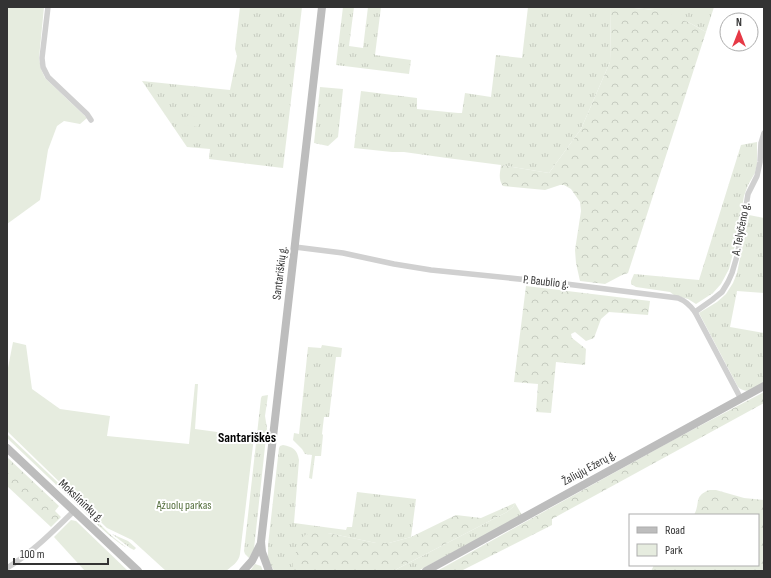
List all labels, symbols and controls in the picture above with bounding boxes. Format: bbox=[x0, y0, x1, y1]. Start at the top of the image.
north arrow bbox=[719, 12, 759, 52]
text: N bbox=[736, 16, 742, 29]
street label: A. Telyčėno g. bbox=[728, 201, 753, 258]
street label: Santariškių g. bbox=[269, 245, 291, 301]
street label: P. Baublio g. bbox=[522, 272, 570, 292]
district label: Santariškės bbox=[218, 429, 276, 446]
street label: Žaliųjų Ežerų g. bbox=[559, 447, 619, 489]
street label: Mokslininkų g. bbox=[55, 476, 107, 526]
park label: Ąžuolų parkas bbox=[155, 498, 212, 513]
legend bbox=[629, 514, 759, 566]
text: Road bbox=[665, 523, 685, 538]
scale bar bbox=[14, 540, 108, 566]
text: Park bbox=[665, 543, 683, 558]
text: 100 m bbox=[20, 547, 45, 562]

